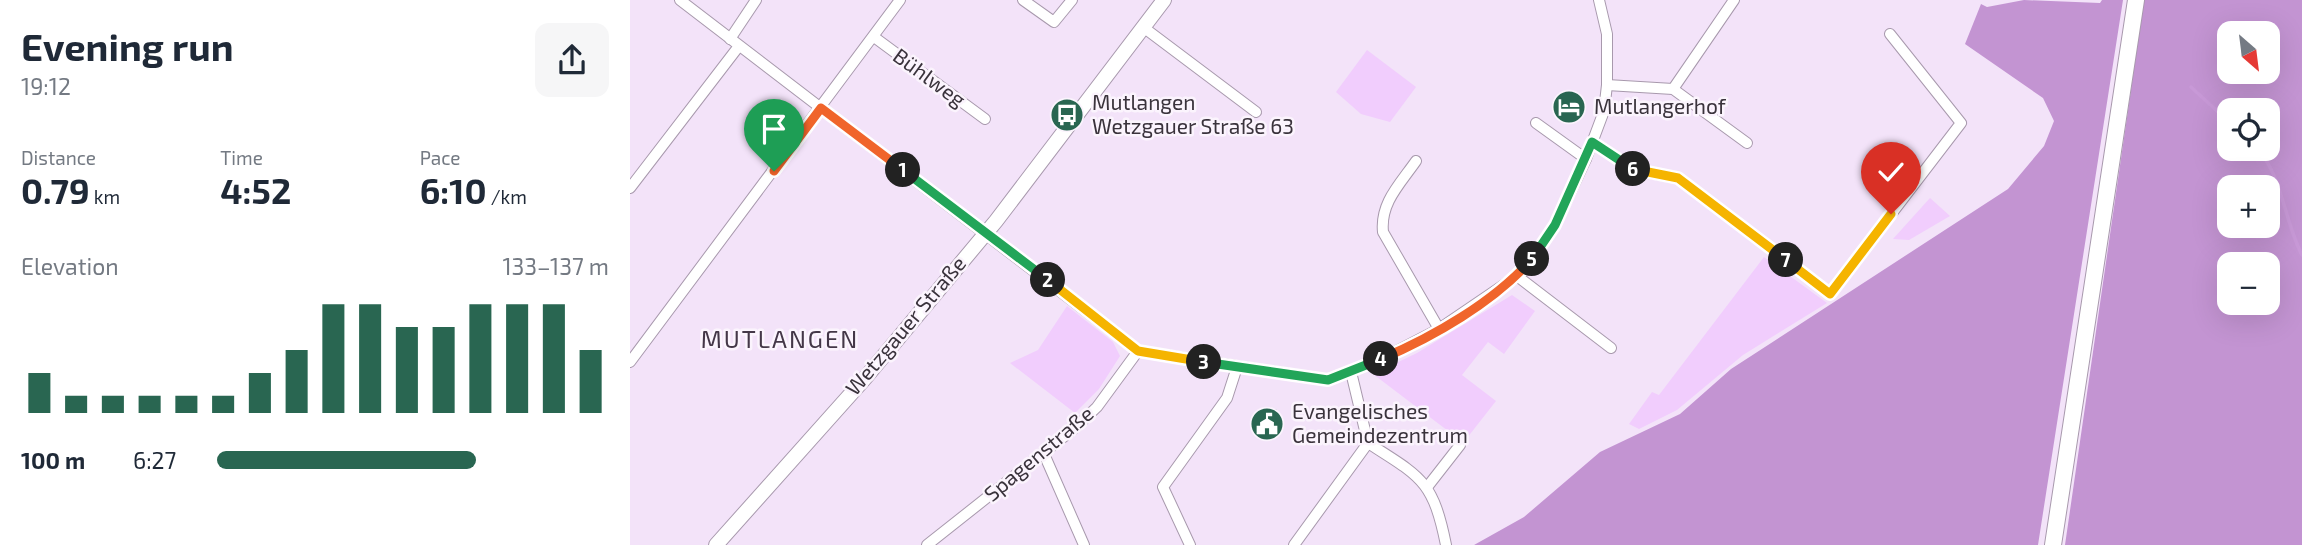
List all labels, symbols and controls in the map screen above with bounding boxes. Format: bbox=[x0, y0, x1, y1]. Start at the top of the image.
north arrow bbox=[2217, 21, 2280, 84]
map controls bbox=[2217, 21, 2280, 315]
text: Evening run bbox=[21, 23, 234, 69]
button: share bbox=[535, 23, 609, 97]
street label: Bühlweg bbox=[889, 42, 971, 112]
text: 19:12 bbox=[21, 72, 71, 100]
hotel icon: Mutlangerhof bbox=[1550, 88, 1588, 126]
place label: Mutlangen Wetzgauer Straße 63 bbox=[1092, 89, 1294, 138]
place label: Mutlangerhof bbox=[1594, 93, 1727, 118]
bus stop icon: Mutlangen Wetzgauer Straße 63 bbox=[1048, 96, 1086, 134]
button: locate bbox=[2217, 98, 2280, 161]
pin bbox=[744, 99, 804, 171]
icon: arrive bbox=[755, 110, 793, 148]
pin bbox=[1861, 142, 1921, 214]
text: Distance bbox=[21, 146, 96, 169]
text: Time bbox=[220, 146, 263, 169]
text: Pace bbox=[420, 146, 461, 169]
pin: 1 bbox=[886, 152, 920, 188]
pin: 6 bbox=[1616, 152, 1650, 186]
icon: check bbox=[1872, 153, 1910, 191]
text: 6 bbox=[1627, 157, 1638, 180]
text: 1 bbox=[898, 158, 907, 181]
text: 0.79 bbox=[21, 169, 90, 211]
text: 4:52 bbox=[220, 169, 291, 211]
text: 6:10 bbox=[420, 169, 487, 211]
button: + bbox=[2217, 175, 2280, 238]
text: km bbox=[90, 185, 120, 208]
text: /km bbox=[487, 185, 527, 208]
pin: 5 bbox=[1514, 242, 1550, 276]
pin: 7 bbox=[1768, 243, 1804, 278]
text: 5 bbox=[1526, 247, 1537, 270]
text: 7 bbox=[1780, 248, 1791, 271]
street label: Wetzgauer Straße bbox=[839, 250, 970, 400]
text: Elevation bbox=[21, 252, 119, 280]
text: 133–137 m bbox=[502, 252, 609, 280]
button: − bbox=[2217, 252, 2280, 315]
pin: 2 bbox=[1030, 262, 1066, 298]
text: 2 bbox=[1042, 268, 1053, 291]
district label: MUTLANGEN bbox=[701, 324, 859, 353]
pin: 4 bbox=[1364, 342, 1398, 376]
pin: 3 bbox=[1186, 344, 1222, 380]
text: 4 bbox=[1374, 347, 1387, 370]
text: 3 bbox=[1198, 350, 1209, 373]
place label: Evangelisches Gemeindezentrum bbox=[1292, 398, 1468, 447]
street label: Spagenstraße bbox=[978, 400, 1098, 506]
public building icon: Evangelisches Gemeindezentrum bbox=[1248, 405, 1286, 443]
text: 100 m bbox=[21, 446, 85, 474]
text: 6:27 bbox=[133, 446, 176, 474]

